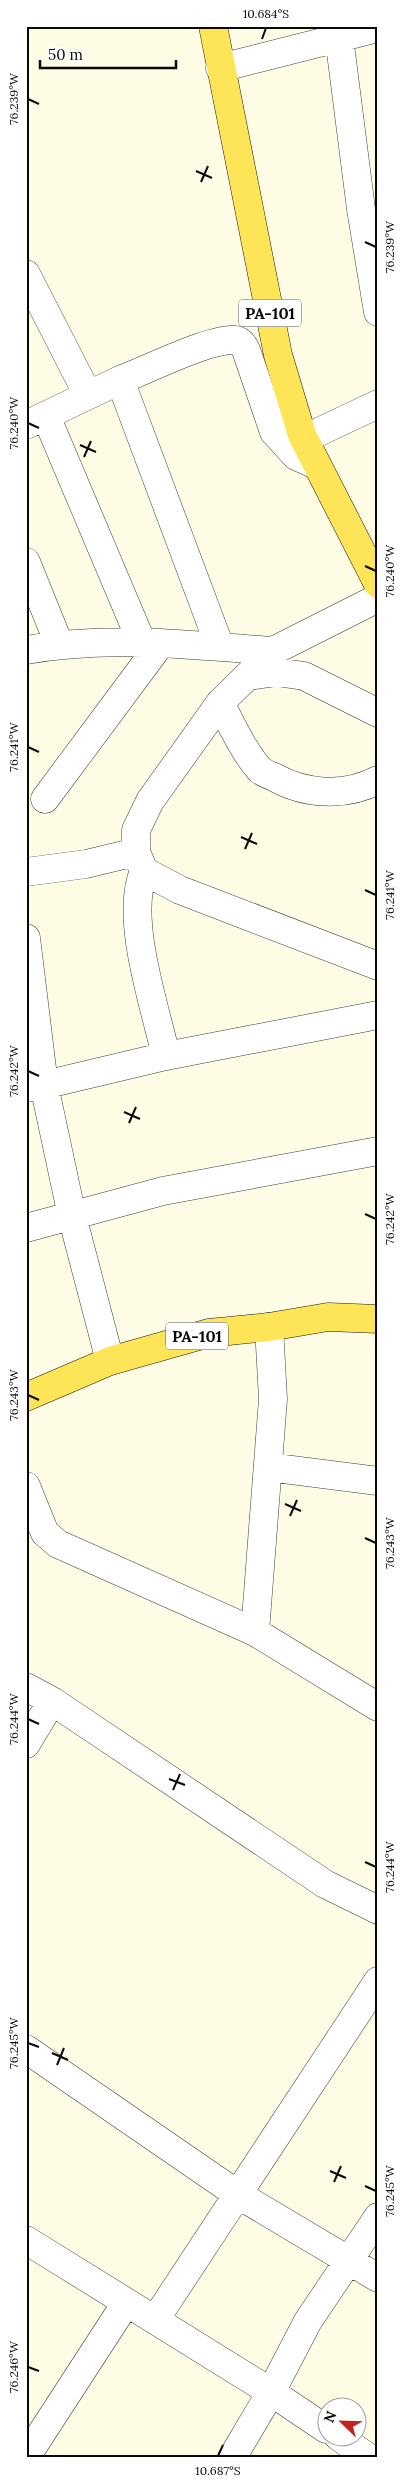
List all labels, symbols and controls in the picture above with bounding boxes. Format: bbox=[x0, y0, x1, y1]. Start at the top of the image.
text: 10.684°S bbox=[243, 6, 289, 21]
scale bar bbox=[40, 38, 176, 70]
text: 50 m bbox=[48, 45, 83, 64]
text: 76.239°W bbox=[6, 72, 21, 125]
text: 76.239°W bbox=[382, 220, 397, 273]
road number: PA-101 bbox=[239, 300, 301, 326]
text: 76.240°W bbox=[6, 396, 21, 449]
text: 76.240°W bbox=[382, 544, 397, 597]
text: 76.241°W bbox=[6, 721, 21, 772]
text: 76.241°W bbox=[382, 869, 397, 920]
text: 76.242°W bbox=[6, 1044, 21, 1097]
text: 76.242°W bbox=[382, 1192, 397, 1245]
road number: PA-101 bbox=[166, 1322, 228, 1350]
text: 76.243°W bbox=[6, 1368, 21, 1421]
text: 76.243°W bbox=[382, 1516, 397, 1569]
text: 76.244°W bbox=[6, 1692, 21, 1745]
text: 76.244°W bbox=[382, 1840, 397, 1893]
text: 76.245°W bbox=[6, 2016, 21, 2069]
text: 76.245°W bbox=[382, 2164, 397, 2217]
text: 76.246°W bbox=[6, 2340, 21, 2393]
north arrow bbox=[316, 2396, 366, 2446]
text: N bbox=[320, 2408, 341, 2425]
text: 10.687°S bbox=[195, 2463, 241, 2478]

